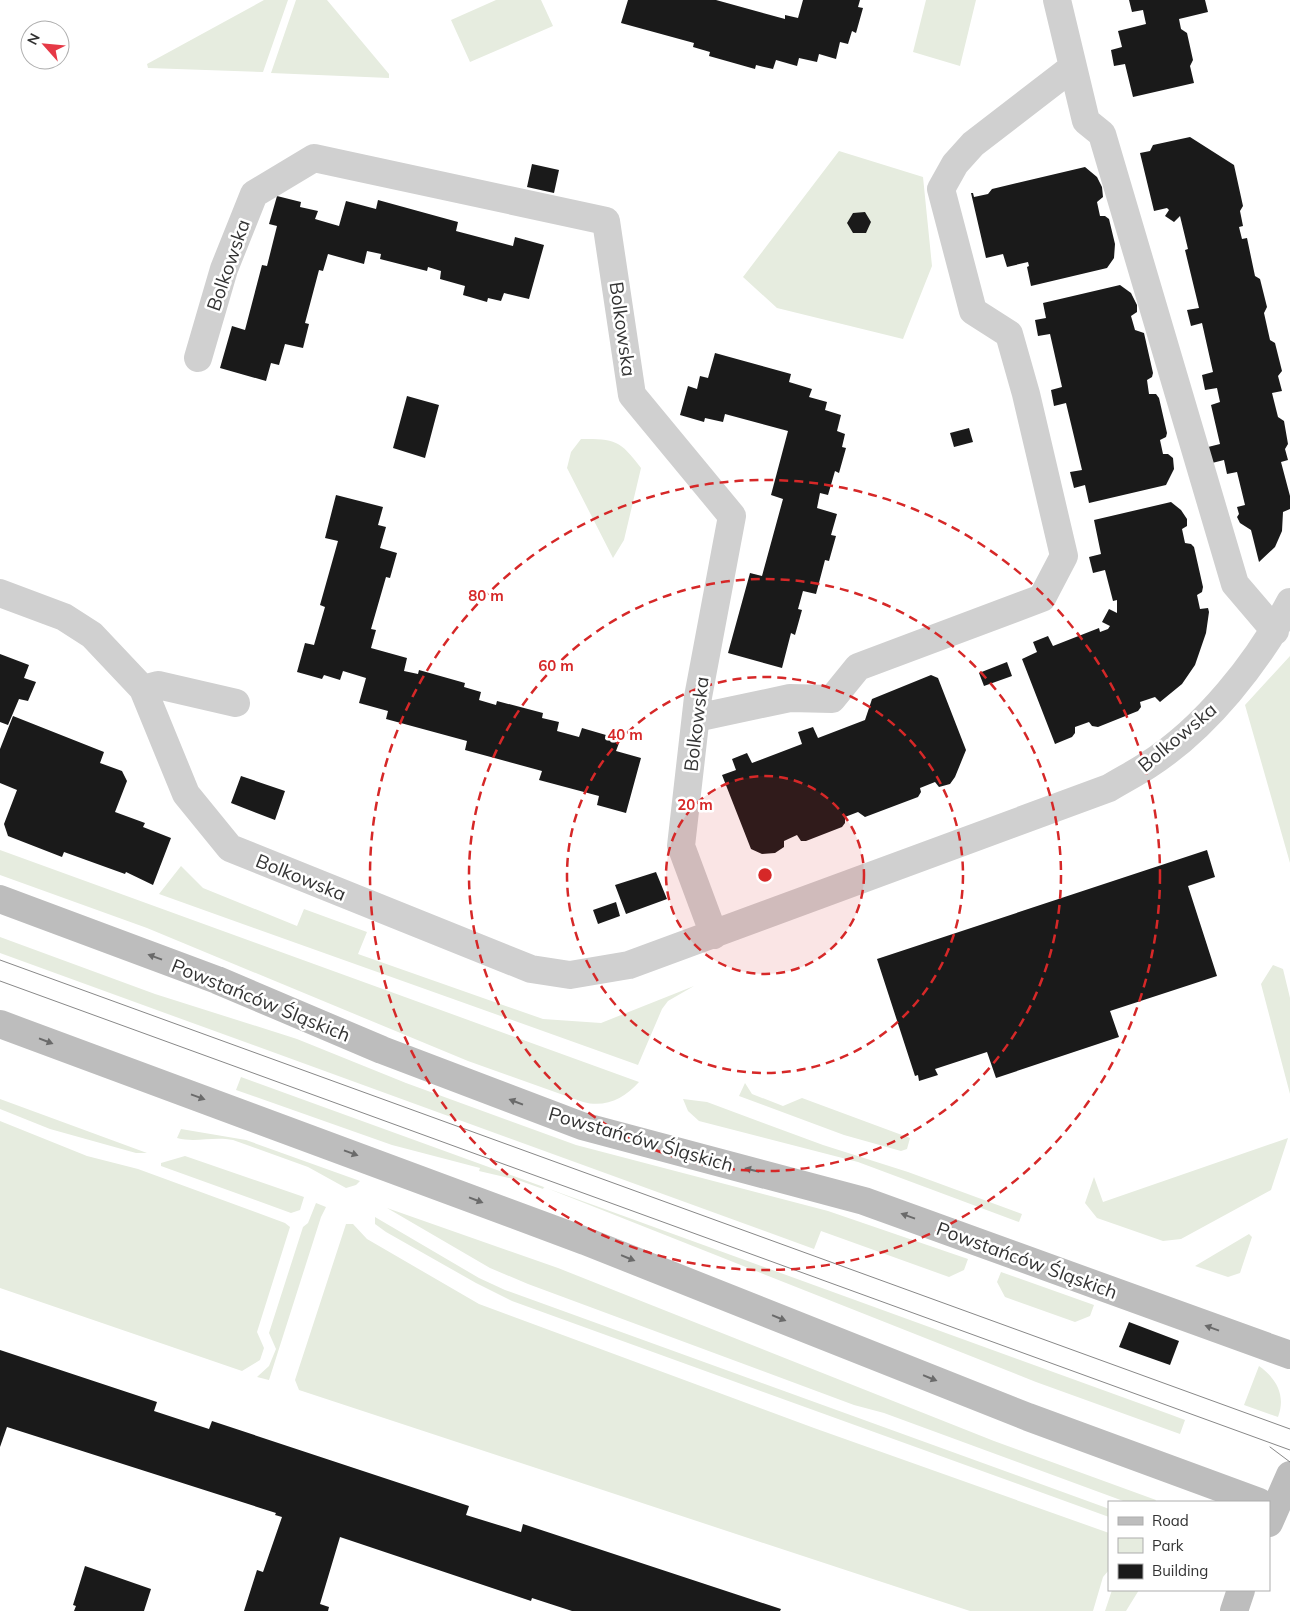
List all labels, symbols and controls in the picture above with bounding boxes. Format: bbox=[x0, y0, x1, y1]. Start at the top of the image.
north arrow bbox=[20, 20, 70, 70]
text: N bbox=[23, 30, 44, 48]
street label: Bolkowska bbox=[201, 216, 255, 314]
street label: Bolkowska bbox=[604, 280, 642, 378]
text: 80 m bbox=[468, 586, 504, 605]
text: 60 m bbox=[538, 656, 574, 675]
street label: Bolkowska bbox=[678, 675, 714, 773]
street label: Bolkowska bbox=[1133, 697, 1221, 777]
text: 40 m bbox=[607, 725, 643, 744]
text: 20 m bbox=[677, 795, 713, 814]
street label: Bolkowska bbox=[252, 848, 350, 906]
centre of rings bbox=[756, 866, 774, 884]
one-way arrow bbox=[147, 953, 162, 961]
street label: Powstańców Śląskich bbox=[168, 953, 354, 1047]
one-way arrow bbox=[38, 1038, 53, 1045]
one-way arrow bbox=[191, 1093, 206, 1101]
one-way arrow bbox=[508, 1098, 523, 1106]
street label: Powstańców Śląskich bbox=[546, 1101, 736, 1177]
one-way arrow bbox=[343, 1150, 358, 1157]
one-way arrow bbox=[744, 1166, 759, 1174]
one-way arrow bbox=[469, 1196, 484, 1204]
one-way arrow bbox=[900, 1212, 915, 1220]
street label: Powstańców Śląskich bbox=[933, 1216, 1121, 1304]
one-way arrow bbox=[621, 1255, 635, 1263]
one-way arrow bbox=[772, 1314, 787, 1322]
one-way arrow bbox=[1205, 1324, 1220, 1331]
one-way arrow bbox=[923, 1374, 938, 1382]
legend bbox=[1108, 1501, 1270, 1591]
text: Road bbox=[1152, 1511, 1189, 1530]
text: Park bbox=[1152, 1536, 1184, 1555]
text: Building bbox=[1152, 1561, 1208, 1580]

